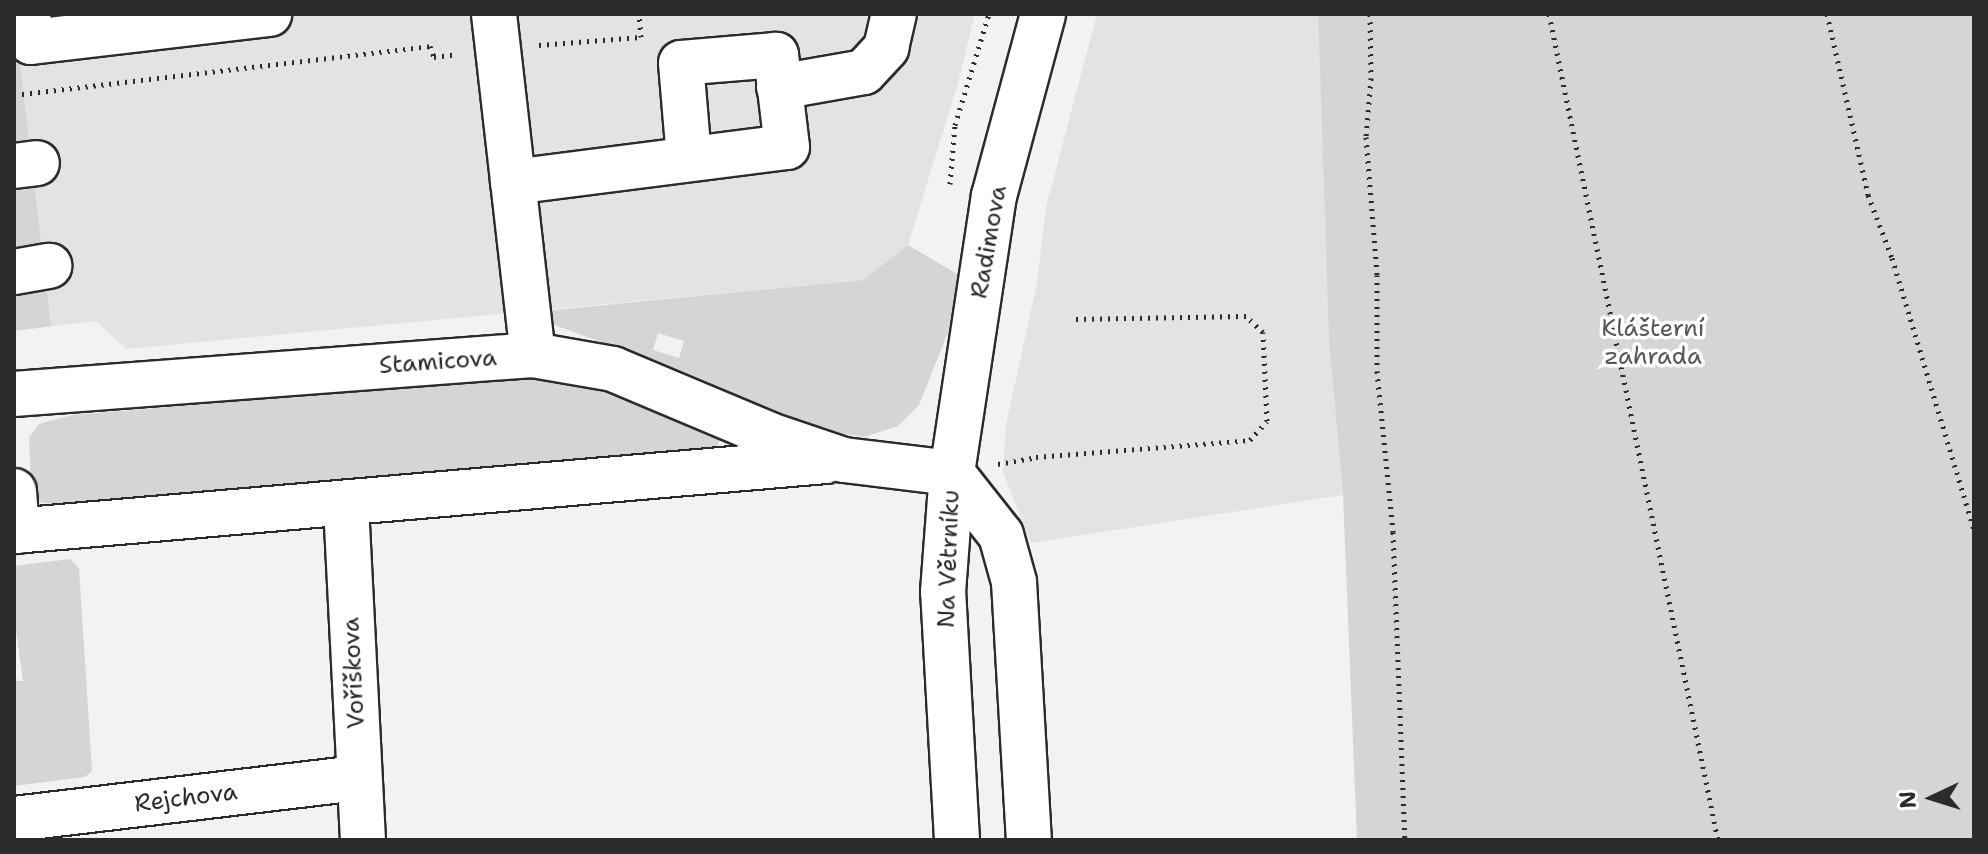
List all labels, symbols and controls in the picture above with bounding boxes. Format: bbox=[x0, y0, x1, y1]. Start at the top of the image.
street label: Radimova bbox=[965, 183, 1013, 301]
park label: Klášterní zahrada bbox=[1601, 315, 1705, 371]
street label: Stamicova bbox=[378, 344, 498, 380]
street label: Na Větrníku bbox=[932, 489, 966, 629]
street label: Voříškova bbox=[337, 616, 371, 730]
north arrow bbox=[1892, 758, 1972, 838]
street label: Rejchova bbox=[133, 777, 239, 819]
text: N bbox=[1892, 790, 1923, 809]

